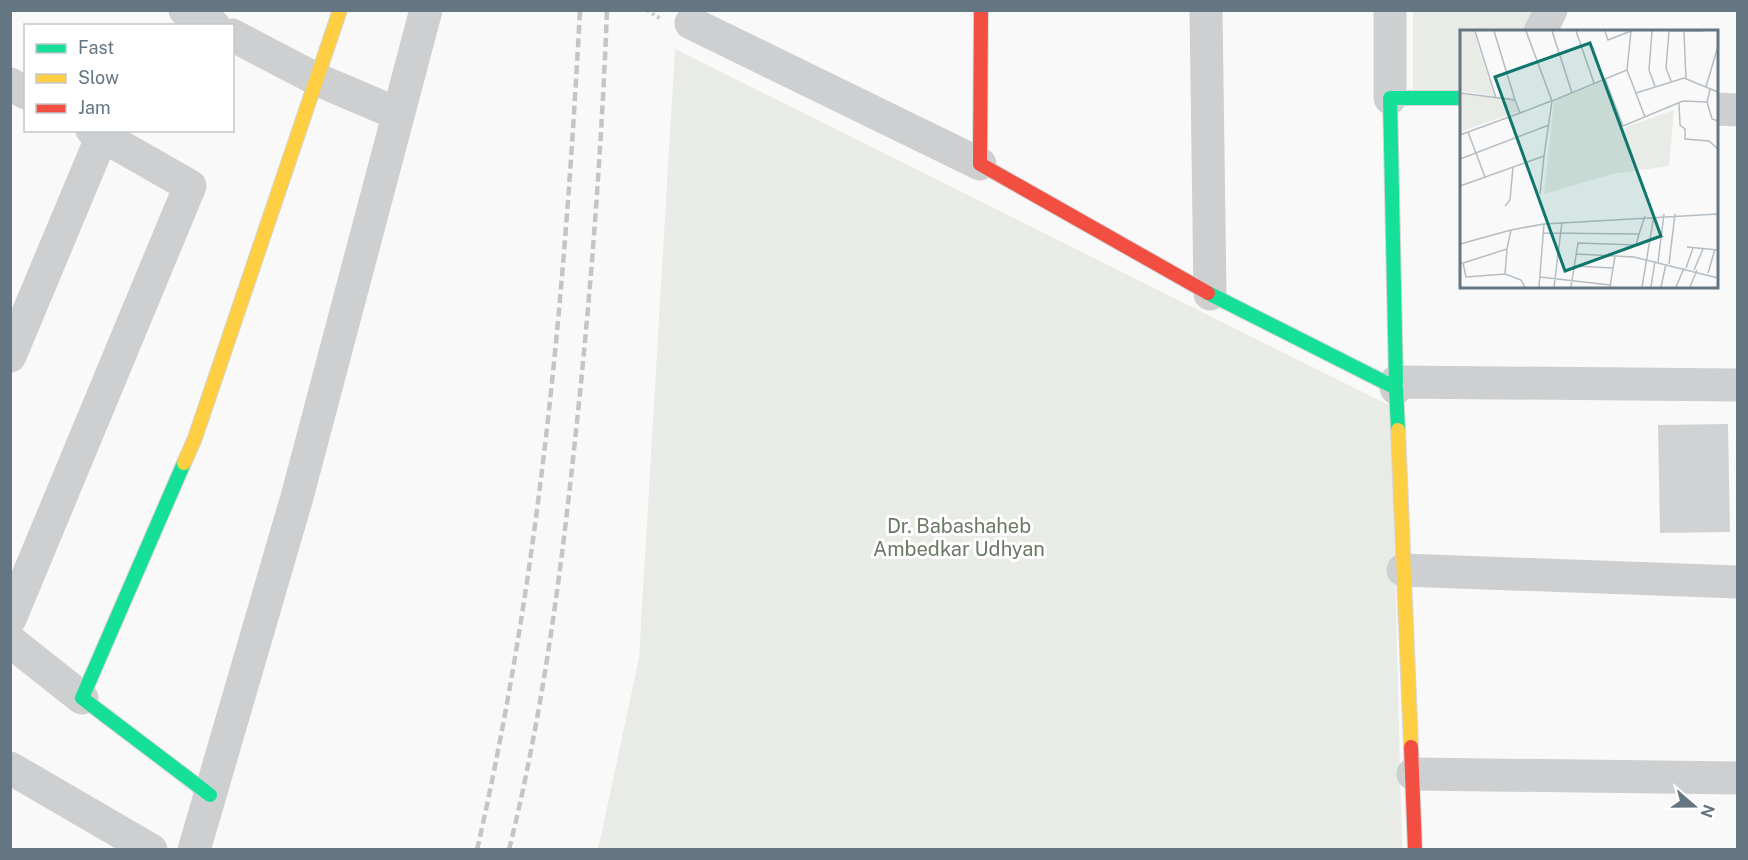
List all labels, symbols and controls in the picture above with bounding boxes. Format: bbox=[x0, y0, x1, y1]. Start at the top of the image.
legend bbox=[24, 24, 234, 132]
inset map bbox=[1460, 30, 1718, 288]
text: Fast bbox=[78, 37, 114, 58]
text: Slow bbox=[78, 67, 119, 88]
text: Jam bbox=[78, 97, 111, 118]
park label: Dr. Babashaheb Ambedkar Udhyan bbox=[873, 514, 1045, 561]
north arrow bbox=[1664, 776, 1724, 836]
text: N bbox=[1697, 802, 1719, 820]

